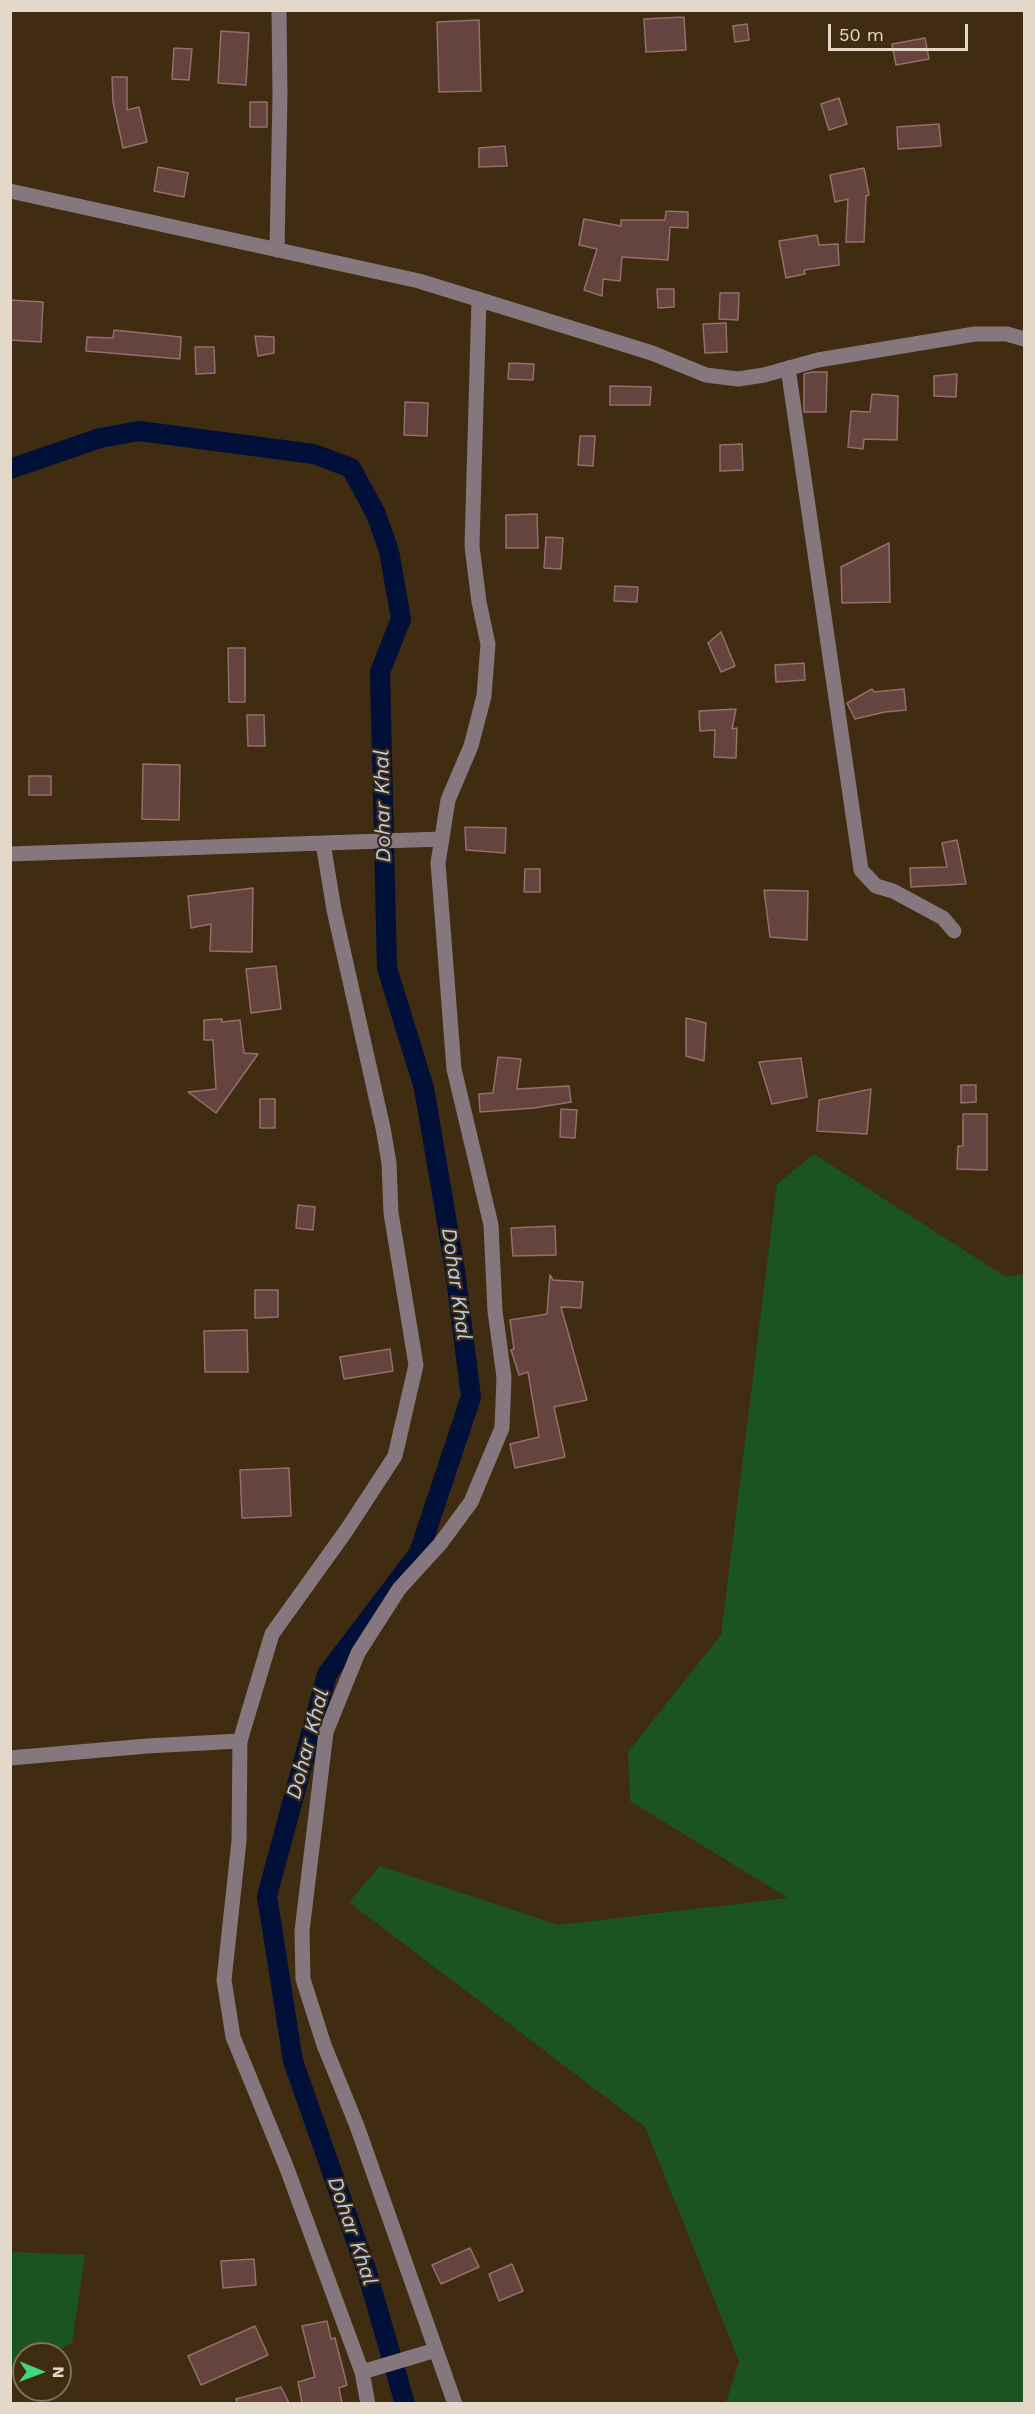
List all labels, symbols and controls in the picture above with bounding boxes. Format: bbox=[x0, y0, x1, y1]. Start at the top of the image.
scale bar bbox=[831, 12, 970, 50]
text: 50 m bbox=[839, 24, 884, 45]
water label: Dohar Khal bbox=[369, 749, 397, 863]
water label: Dohar Khal bbox=[436, 1226, 476, 1342]
water label: Dohar Khal bbox=[281, 1686, 335, 1802]
water label: Dohar Khal bbox=[322, 2173, 382, 2289]
north arrow bbox=[12, 2342, 72, 2402]
text: N bbox=[49, 2366, 68, 2378]

